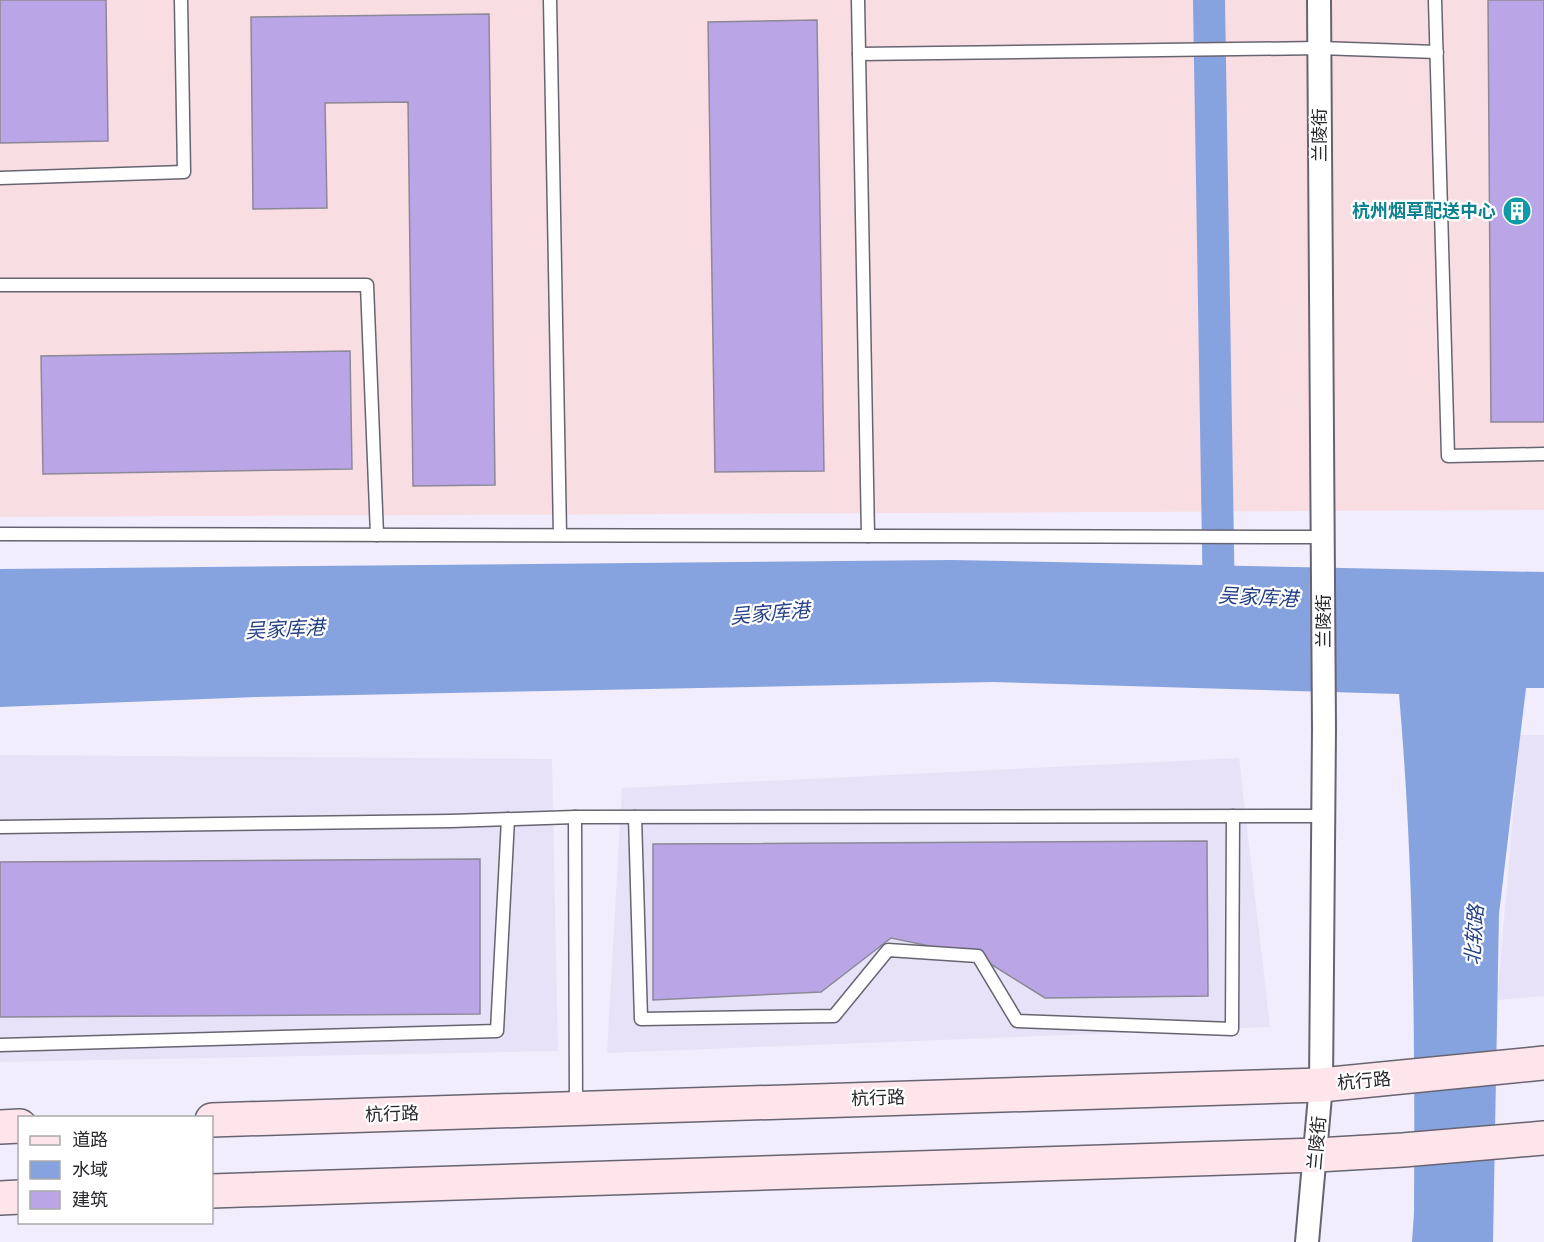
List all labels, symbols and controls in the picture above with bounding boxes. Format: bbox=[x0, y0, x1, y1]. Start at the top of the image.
street label: 兰陵街 bbox=[1309, 108, 1330, 162]
building icon: 杭州烟草配送中心 bbox=[1501, 195, 1533, 227]
place label: 杭州烟草配送中心 bbox=[1352, 200, 1496, 221]
water label: 吴家库港 bbox=[1217, 583, 1302, 611]
street label: 兰陵街 bbox=[1313, 594, 1334, 648]
water label: 吴家库港 bbox=[729, 597, 814, 628]
water label: 吴家库港 bbox=[244, 615, 329, 643]
water label: 北软路 bbox=[1460, 902, 1488, 966]
street label: 杭行路 bbox=[1336, 1068, 1392, 1093]
street label: 杭行路 bbox=[851, 1086, 905, 1109]
street label: 杭行路 bbox=[365, 1102, 419, 1125]
street label: 兰陵街 bbox=[1304, 1115, 1329, 1171]
legend bbox=[18, 1116, 213, 1224]
text: 道路 bbox=[72, 1129, 108, 1150]
text: 水域 bbox=[72, 1159, 108, 1180]
text: 建筑 bbox=[72, 1189, 108, 1210]

